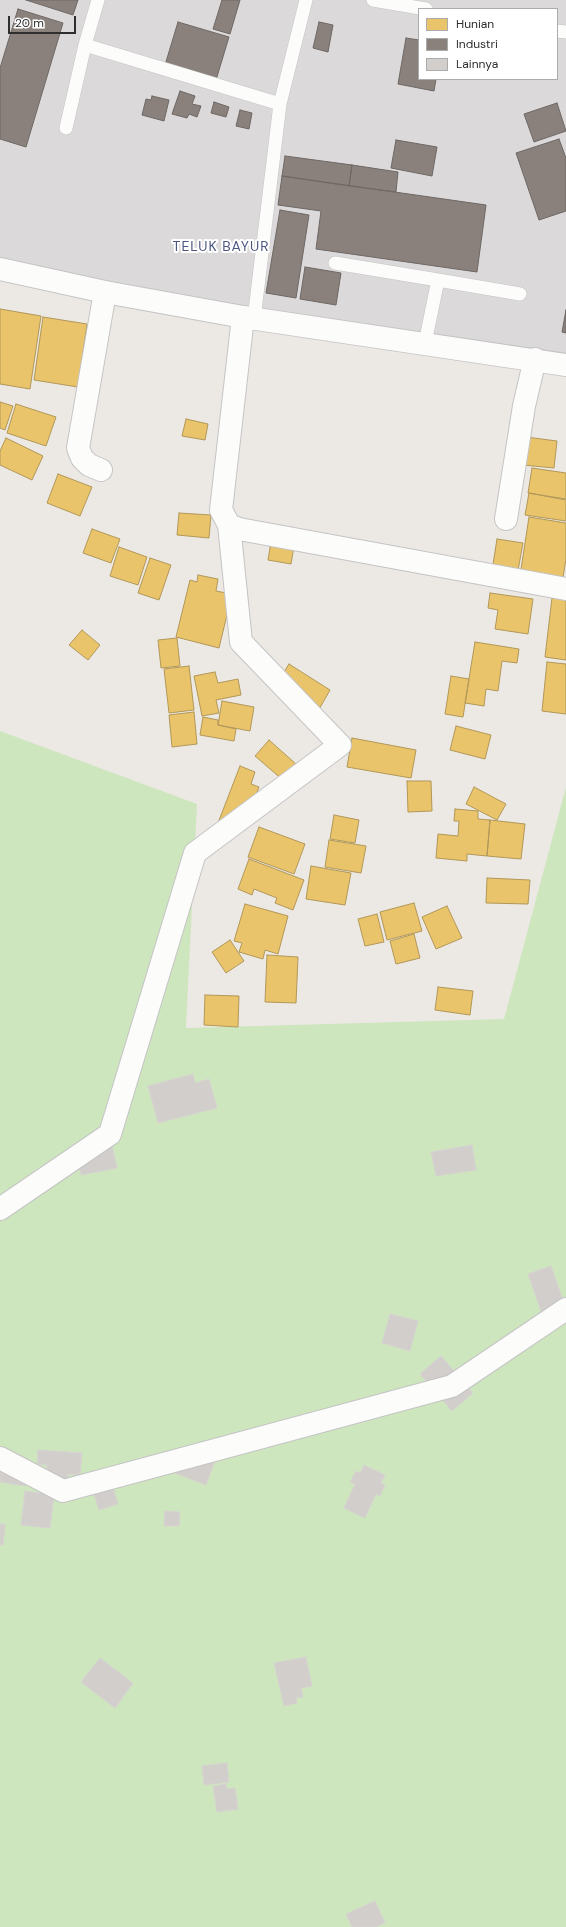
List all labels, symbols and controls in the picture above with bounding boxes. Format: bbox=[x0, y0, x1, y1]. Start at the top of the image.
scale bar bbox=[10, 8, 78, 34]
legend bbox=[418, 8, 558, 80]
text: 20 m bbox=[15, 15, 44, 31]
text: Hunian bbox=[456, 16, 494, 32]
text: Industri bbox=[456, 36, 498, 52]
text: Lainnya bbox=[456, 56, 498, 72]
district label: TELUK BAYUR bbox=[173, 239, 269, 255]

